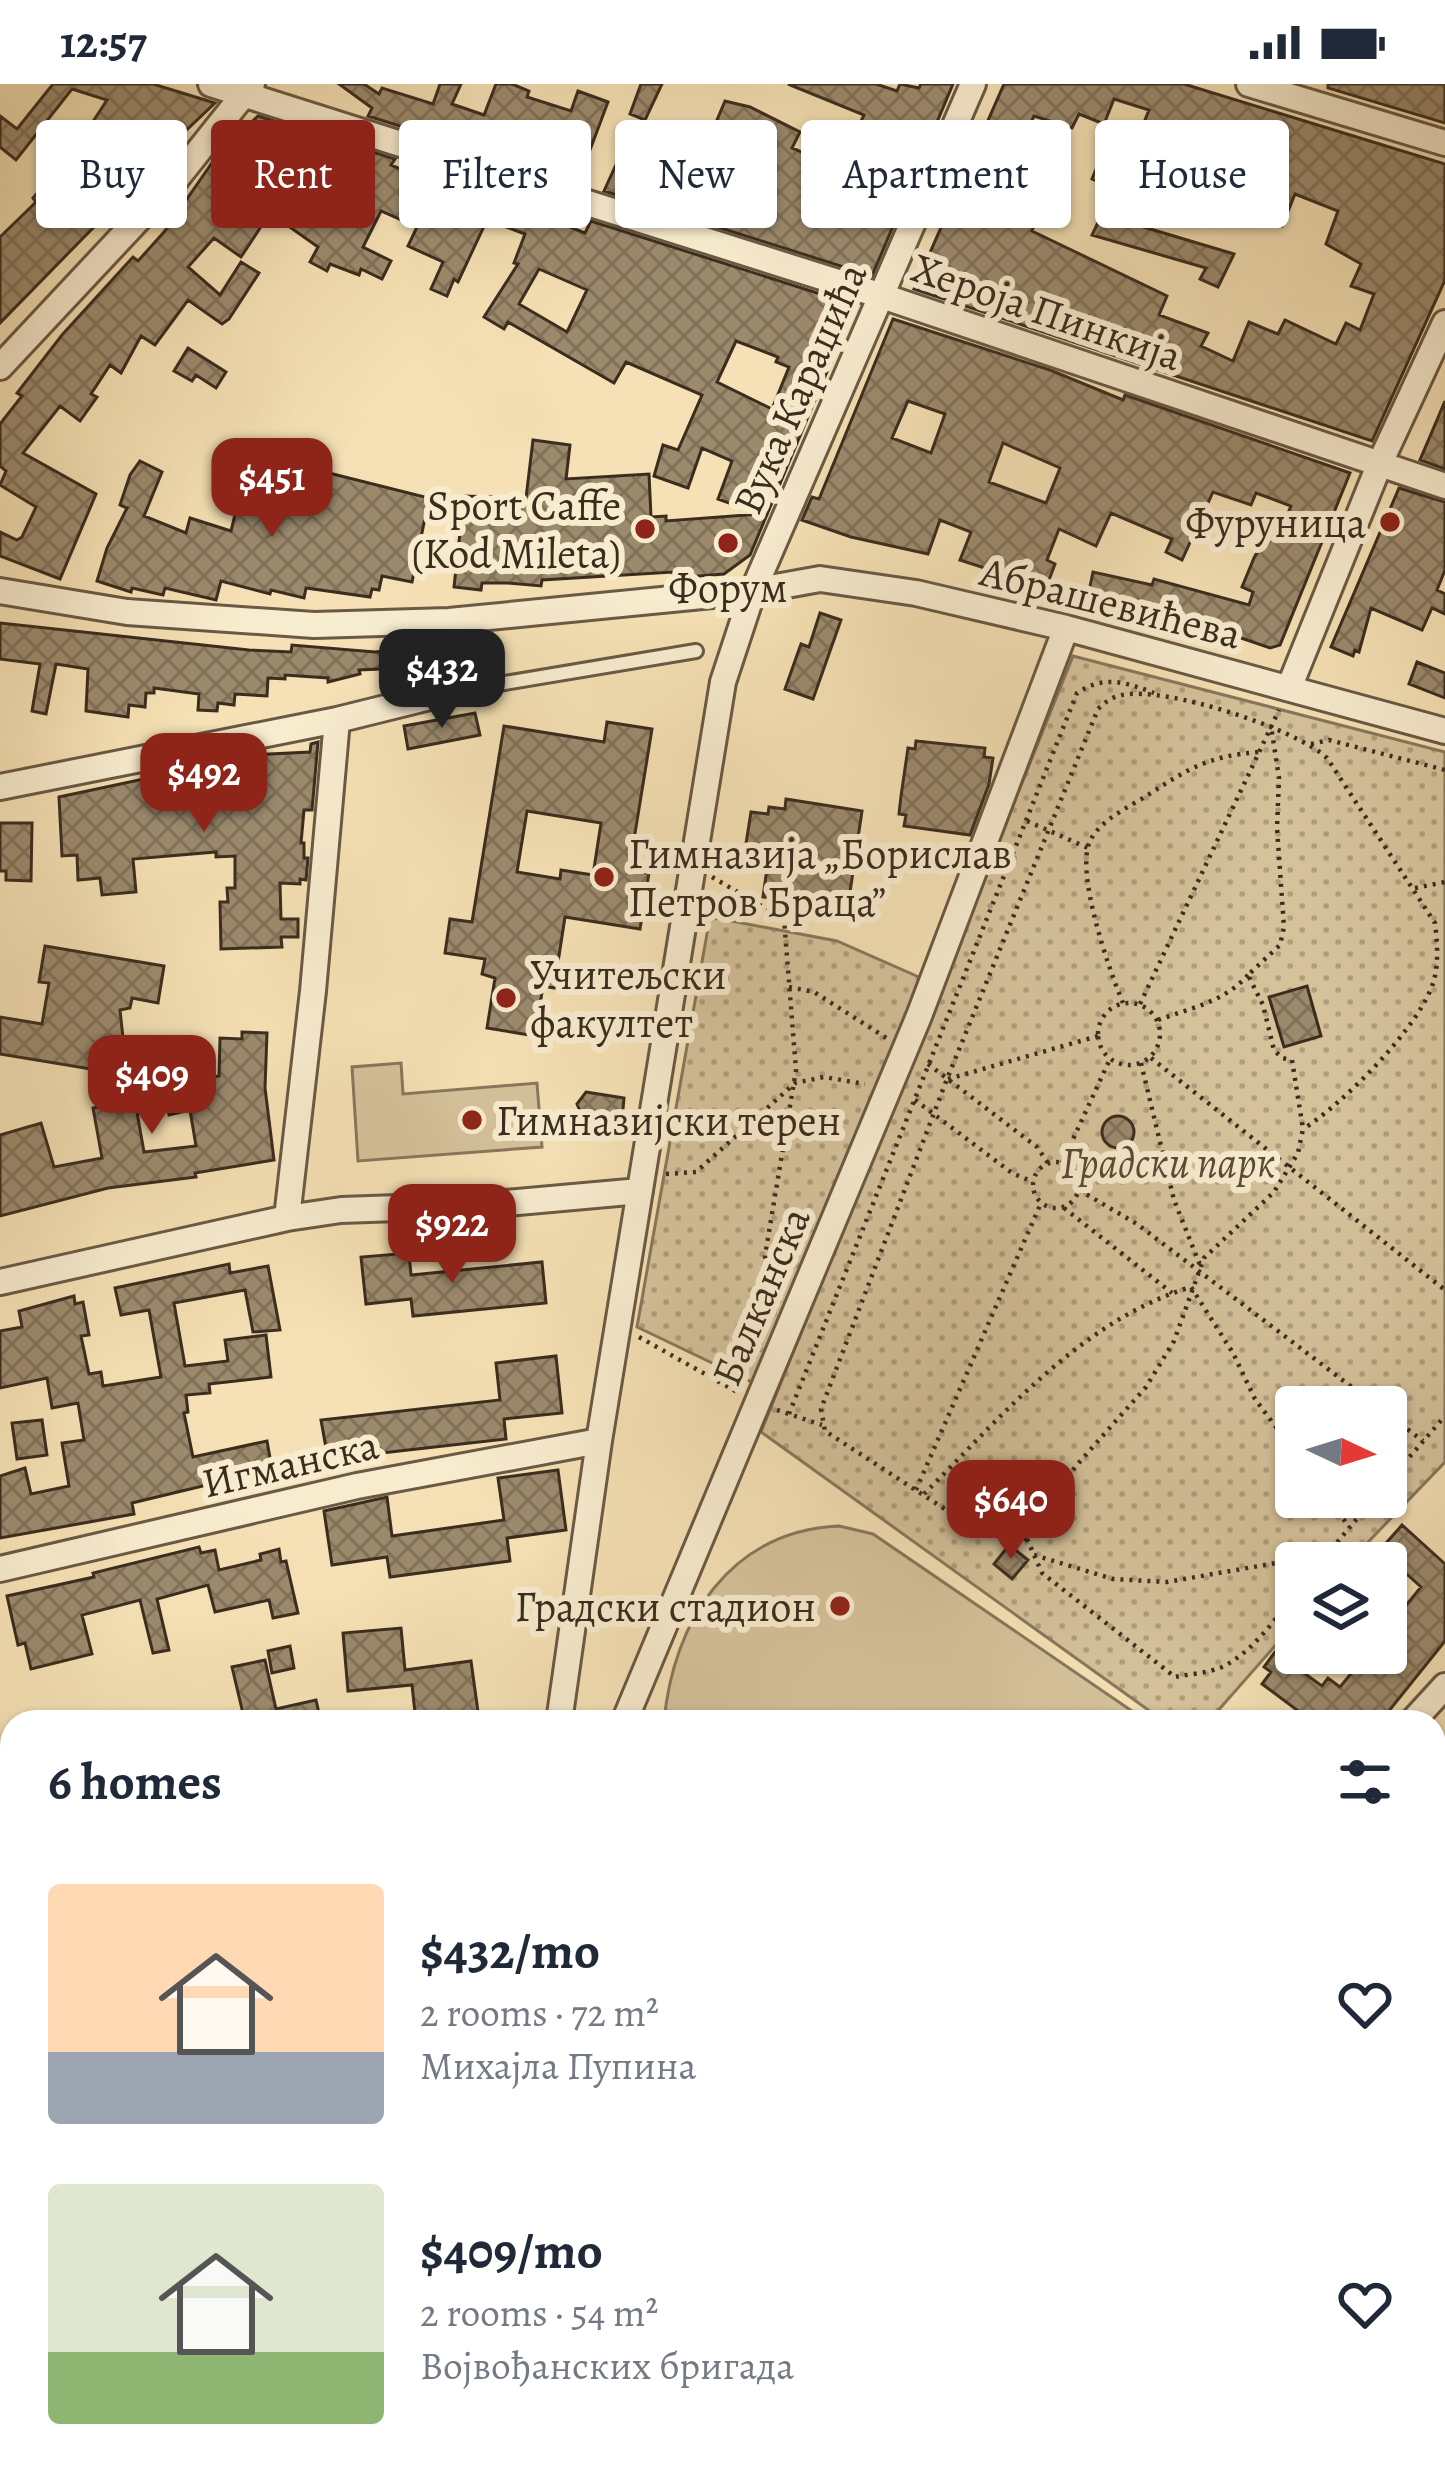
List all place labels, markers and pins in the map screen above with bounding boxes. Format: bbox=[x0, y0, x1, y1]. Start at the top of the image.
pin: $451 bbox=[201, 438, 343, 540]
place label: Sport Caffe (Kod Mileta) bbox=[412, 477, 621, 582]
place label: Фуруница bbox=[1185, 494, 1367, 551]
marker: Фуруница bbox=[1377, 509, 1403, 535]
marker: Sport Caffe (Kod Mileta) bbox=[632, 516, 658, 542]
marker: Форум bbox=[715, 530, 741, 556]
place label: Форум bbox=[668, 559, 788, 616]
pin: $432 bbox=[371, 629, 513, 731]
pin: $492 bbox=[133, 733, 275, 835]
place label: Гимназија „Борислав Петров Браца” bbox=[628, 825, 1012, 930]
marker: Гимназија „Борислав Петров Браца” bbox=[591, 864, 617, 890]
place label: Учитељски факултет bbox=[530, 946, 727, 1051]
marker: Учитељски факултет bbox=[493, 985, 519, 1011]
pin: $409 bbox=[81, 1035, 223, 1137]
place label: Гимназијски терен bbox=[496, 1092, 841, 1149]
marker: Гимназијски терен bbox=[459, 1107, 485, 1133]
pin: $922 bbox=[381, 1184, 523, 1286]
pin: $640 bbox=[940, 1460, 1082, 1562]
place label: Градски стадион bbox=[515, 1578, 816, 1635]
marker: Градски стадион bbox=[827, 1593, 853, 1619]

